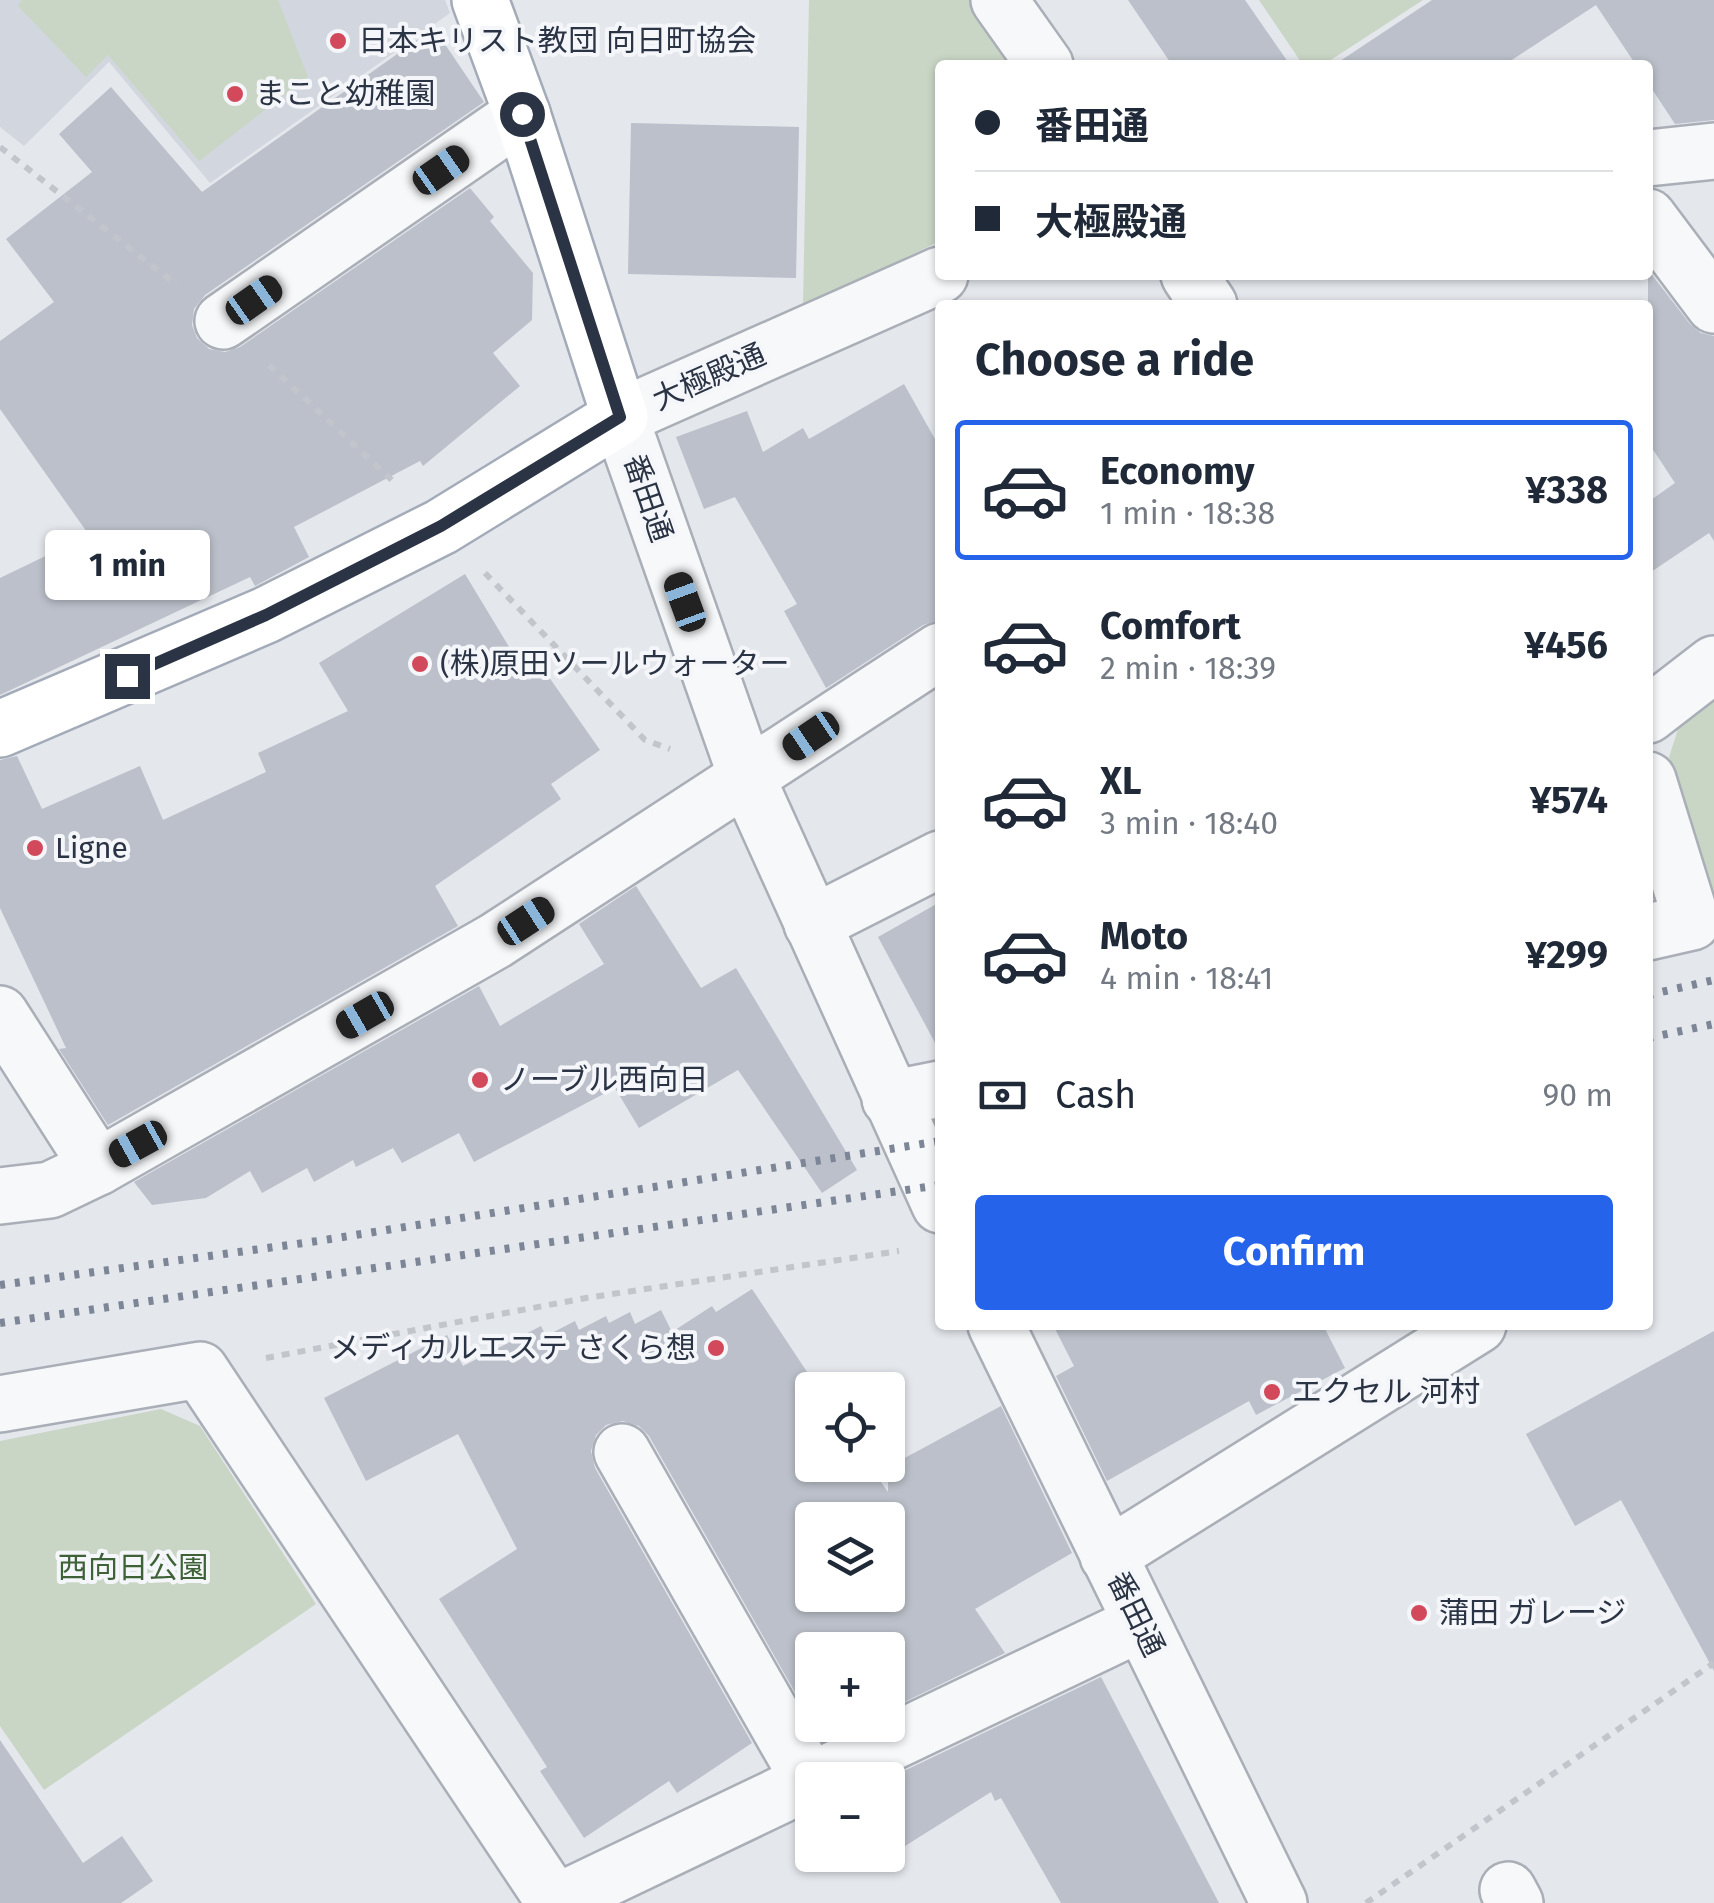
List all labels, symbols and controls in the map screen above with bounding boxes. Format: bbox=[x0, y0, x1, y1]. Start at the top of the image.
place label: 日本キリスト教団 向日町協会 bbox=[358, 23, 756, 59]
marker: 日本キリスト教団 向日町協会 bbox=[327, 30, 349, 52]
place label: まこと幼稚園 bbox=[255, 76, 435, 112]
marker: まこと幼稚園 bbox=[224, 83, 246, 105]
route start bbox=[500, 92, 545, 137]
text: 番田通 bbox=[1035, 103, 1149, 149]
car bbox=[408, 141, 474, 199]
text: 大極殿通 bbox=[1035, 199, 1187, 245]
car bbox=[221, 271, 287, 329]
text: Choose a ride bbox=[975, 333, 1254, 387]
street label: 大極殿通 bbox=[647, 336, 771, 418]
icon: car bbox=[980, 445, 1070, 535]
text: Economy bbox=[1100, 448, 1255, 494]
street label: 番田通 bbox=[616, 450, 680, 546]
text: ¥338 bbox=[1525, 467, 1608, 513]
text: 1 min · 18:38 bbox=[1100, 494, 1275, 532]
callout: 1 min bbox=[44, 531, 210, 601]
text: 1 min bbox=[89, 546, 166, 584]
car bbox=[661, 569, 709, 635]
icon: car bbox=[980, 600, 1070, 690]
text: Comfort bbox=[1100, 603, 1241, 649]
text: ¥456 bbox=[1524, 622, 1608, 668]
place label: (株)原田ソールウォーター bbox=[440, 646, 789, 682]
text: 2 min · 18:39 bbox=[1100, 649, 1276, 687]
marker: (株)原田ソールウォーター bbox=[409, 653, 431, 675]
route end bbox=[105, 654, 150, 699]
car bbox=[778, 707, 844, 765]
icon: car bbox=[980, 755, 1070, 845]
text: XL bbox=[1100, 758, 1142, 804]
text: ¥574 bbox=[1530, 777, 1608, 823]
text: 3 min · 18:40 bbox=[1100, 804, 1278, 842]
place label: Ligne bbox=[55, 830, 128, 866]
marker: Ligne bbox=[24, 837, 46, 859]
car bbox=[493, 892, 559, 950]
icon: car bbox=[980, 910, 1070, 1000]
text: Moto bbox=[1100, 913, 1188, 959]
text: ¥299 bbox=[1525, 932, 1608, 978]
text: 4 min · 18:41 bbox=[1100, 959, 1273, 997]
car bbox=[332, 987, 398, 1043]
place label: ノーブル西向日 bbox=[500, 1062, 708, 1098]
icon: cash bbox=[975, 1068, 1030, 1123]
marker: ノーブル西向日 bbox=[469, 1069, 491, 1091]
text: Cash bbox=[1055, 1072, 1136, 1118]
text: 90 m bbox=[1542, 1076, 1613, 1114]
car bbox=[104, 1116, 172, 1172]
button: Confirm bbox=[975, 1195, 1613, 1310]
place label: メディカルエステ さくら想 bbox=[330, 1330, 696, 1366]
marker: メディカルエステ さくら想 bbox=[705, 1337, 727, 1359]
map controls bbox=[795, 1372, 905, 1872]
button: locate bbox=[795, 1372, 905, 1482]
place label: エクセル 河村 bbox=[1292, 1374, 1480, 1410]
marker: エクセル 河村 bbox=[1261, 1381, 1283, 1403]
button: layers bbox=[795, 1502, 905, 1612]
park label: 西向日公園 bbox=[58, 1550, 208, 1586]
street label: 番田通 bbox=[1100, 1566, 1172, 1662]
place label: 蒲田 ガレージ bbox=[1439, 1595, 1626, 1631]
marker: 蒲田 ガレージ bbox=[1408, 1602, 1430, 1624]
button: + bbox=[795, 1632, 905, 1742]
button: − bbox=[795, 1762, 905, 1872]

